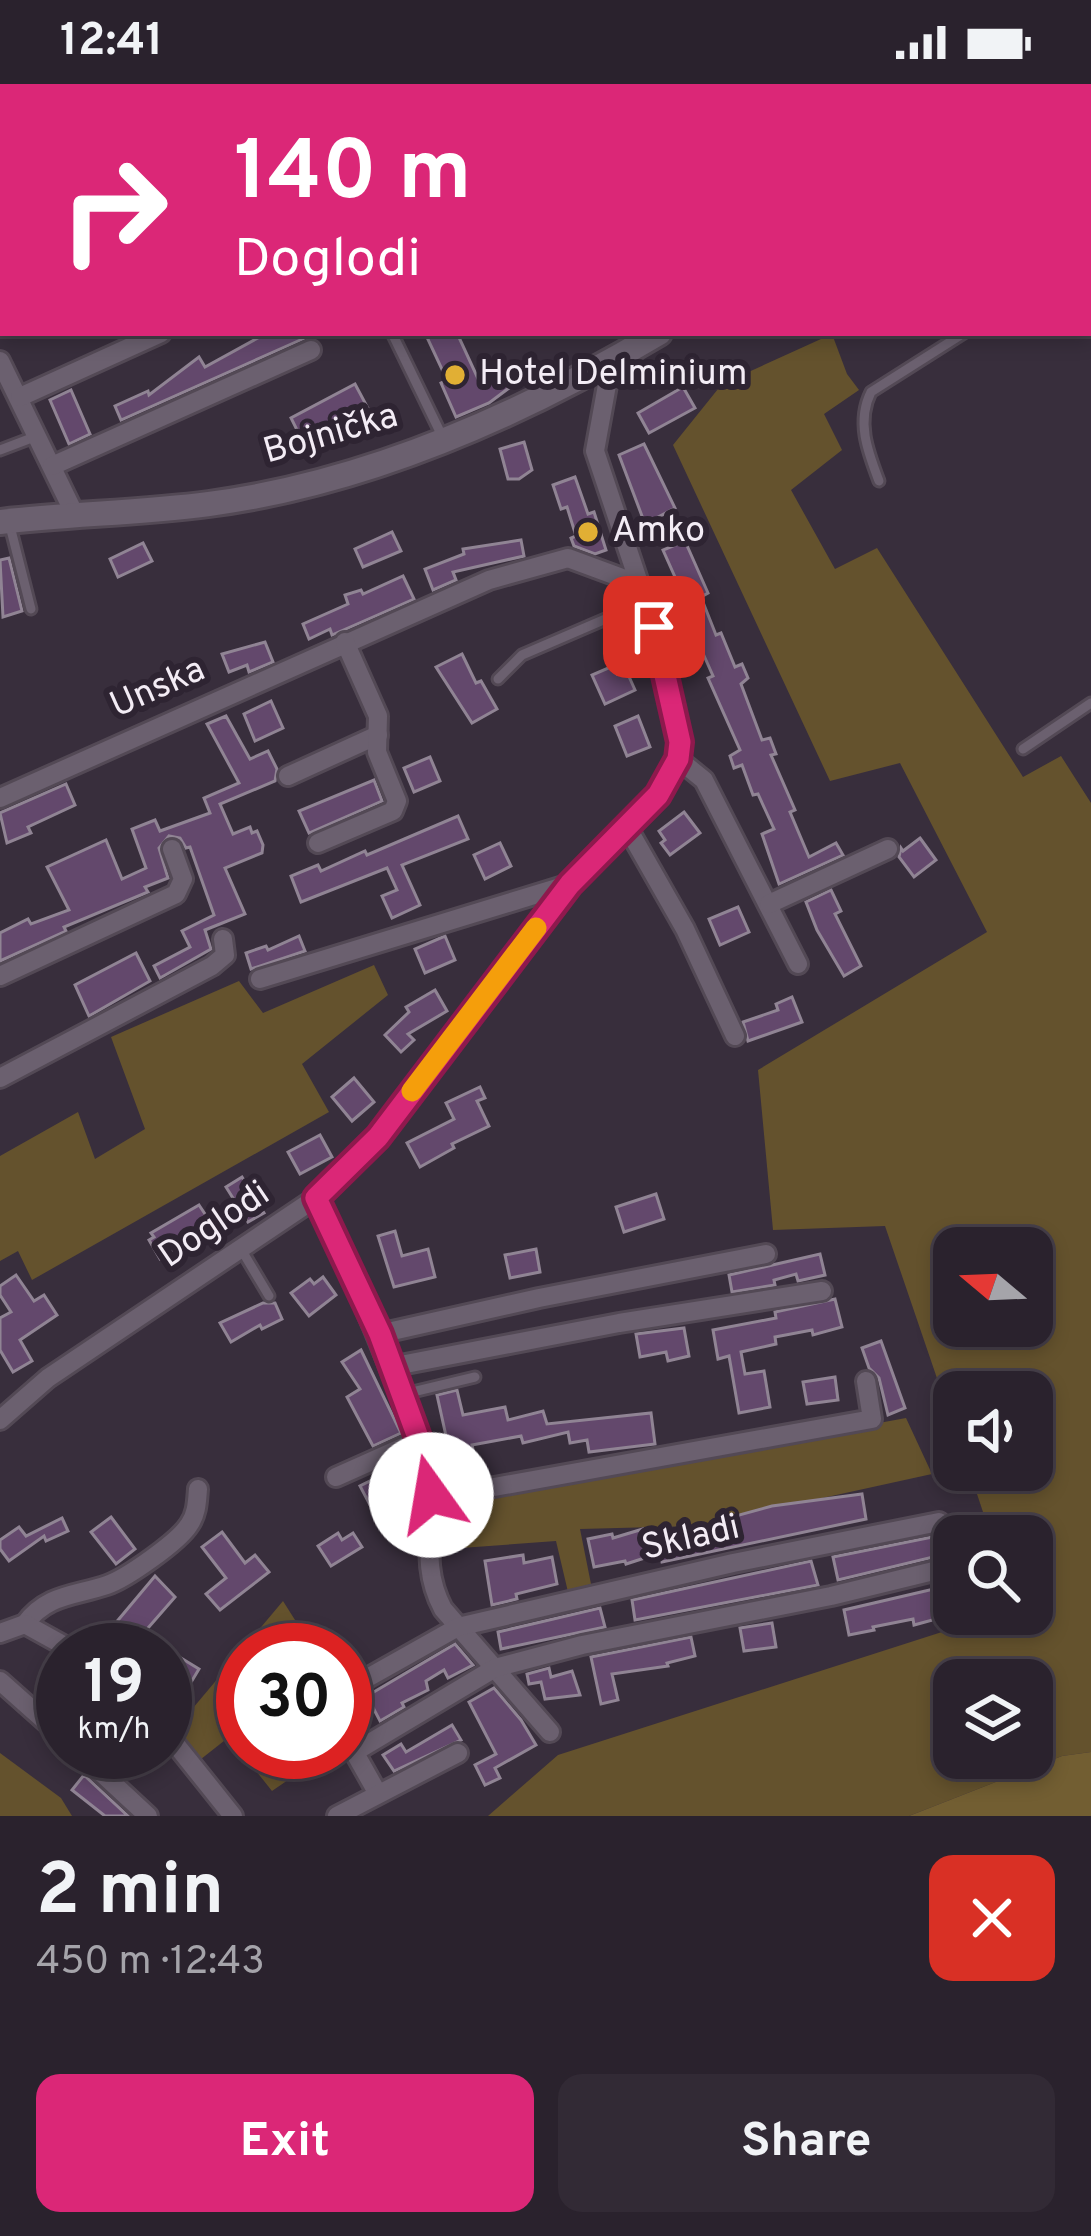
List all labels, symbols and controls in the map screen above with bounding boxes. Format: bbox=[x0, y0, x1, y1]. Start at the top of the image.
text: 12:41 bbox=[60, 14, 163, 71]
text: 140 m bbox=[234, 123, 471, 229]
icon: right bbox=[36, 132, 192, 288]
text: Doglodi bbox=[234, 227, 421, 296]
place label: Hotel Delminium bbox=[479, 352, 748, 398]
marker: Hotel Delminium bbox=[442, 362, 468, 388]
street label: Bojnička bbox=[258, 394, 404, 476]
place label: Amko bbox=[612, 509, 705, 555]
marker: Amko bbox=[575, 519, 601, 545]
pin bbox=[603, 576, 705, 678]
icon: arrive bbox=[621, 594, 687, 660]
street label: Unska bbox=[103, 648, 213, 730]
street label: Doglodi bbox=[150, 1172, 280, 1280]
north arrow bbox=[933, 1227, 1053, 1347]
map controls bbox=[933, 1227, 1053, 1779]
button: sound bbox=[933, 1371, 1053, 1491]
position arrow bbox=[368, 1432, 494, 1558]
street label: Skladi bbox=[638, 1505, 744, 1573]
button: search bbox=[933, 1515, 1053, 1635]
speed limit sign: 30 bbox=[216, 1623, 372, 1779]
text: 19 bbox=[84, 1648, 144, 1724]
button: layers bbox=[933, 1659, 1053, 1779]
text: km/h bbox=[78, 1712, 150, 1749]
text: 2 min bbox=[36, 1848, 224, 1940]
button: close bbox=[929, 1855, 1055, 1981]
text: 450 m · 12:43 bbox=[36, 1939, 265, 1988]
button: Exit bbox=[36, 2074, 534, 2212]
button: Share bbox=[558, 2074, 1055, 2212]

